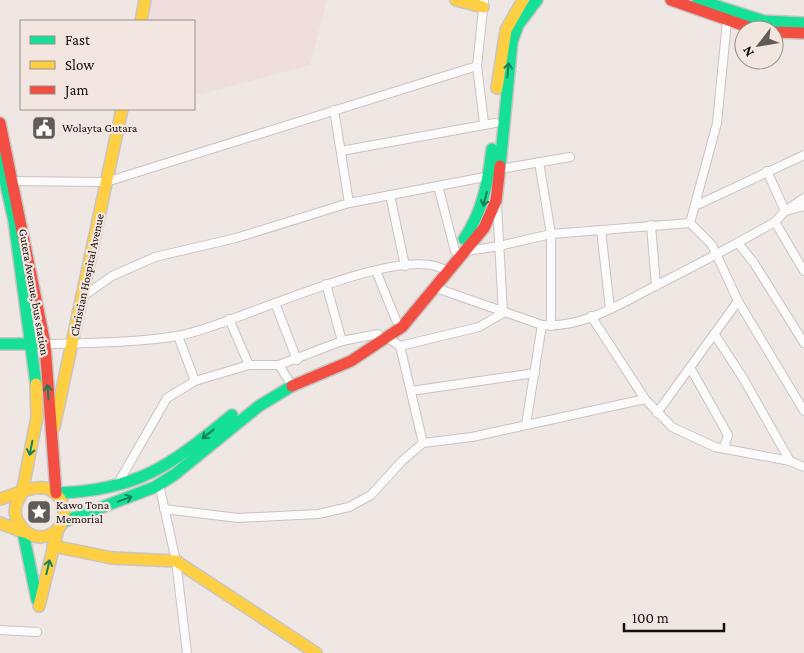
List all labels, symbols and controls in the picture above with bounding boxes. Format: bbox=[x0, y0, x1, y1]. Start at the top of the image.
legend bbox=[20, 20, 195, 110]
north arrow bbox=[734, 20, 784, 70]
text: Fast bbox=[65, 32, 91, 48]
text: N bbox=[738, 43, 757, 60]
text: Slow bbox=[65, 57, 95, 73]
one-way arrow bbox=[504, 63, 513, 79]
text: Jam bbox=[63, 82, 88, 99]
public building icon: Wolayta Gutara bbox=[31, 115, 57, 141]
place label: Wolayta Gutara bbox=[62, 121, 138, 135]
one-way arrow bbox=[479, 191, 489, 207]
street label: Christian Hospital Avenue bbox=[67, 212, 107, 338]
street label: Gutera Avenue, bus station bbox=[16, 228, 52, 357]
one-way arrow bbox=[44, 385, 53, 401]
one-way arrow bbox=[202, 429, 215, 440]
one-way arrow bbox=[26, 440, 35, 456]
one-way arrow bbox=[117, 494, 133, 503]
place label: Kawo Tona Memorial bbox=[56, 498, 110, 526]
place icon: Kawo Tona Memorial bbox=[26, 499, 52, 525]
one-way arrow bbox=[44, 560, 53, 576]
scale bar bbox=[624, 600, 724, 632]
text: 100 m bbox=[632, 610, 669, 626]

